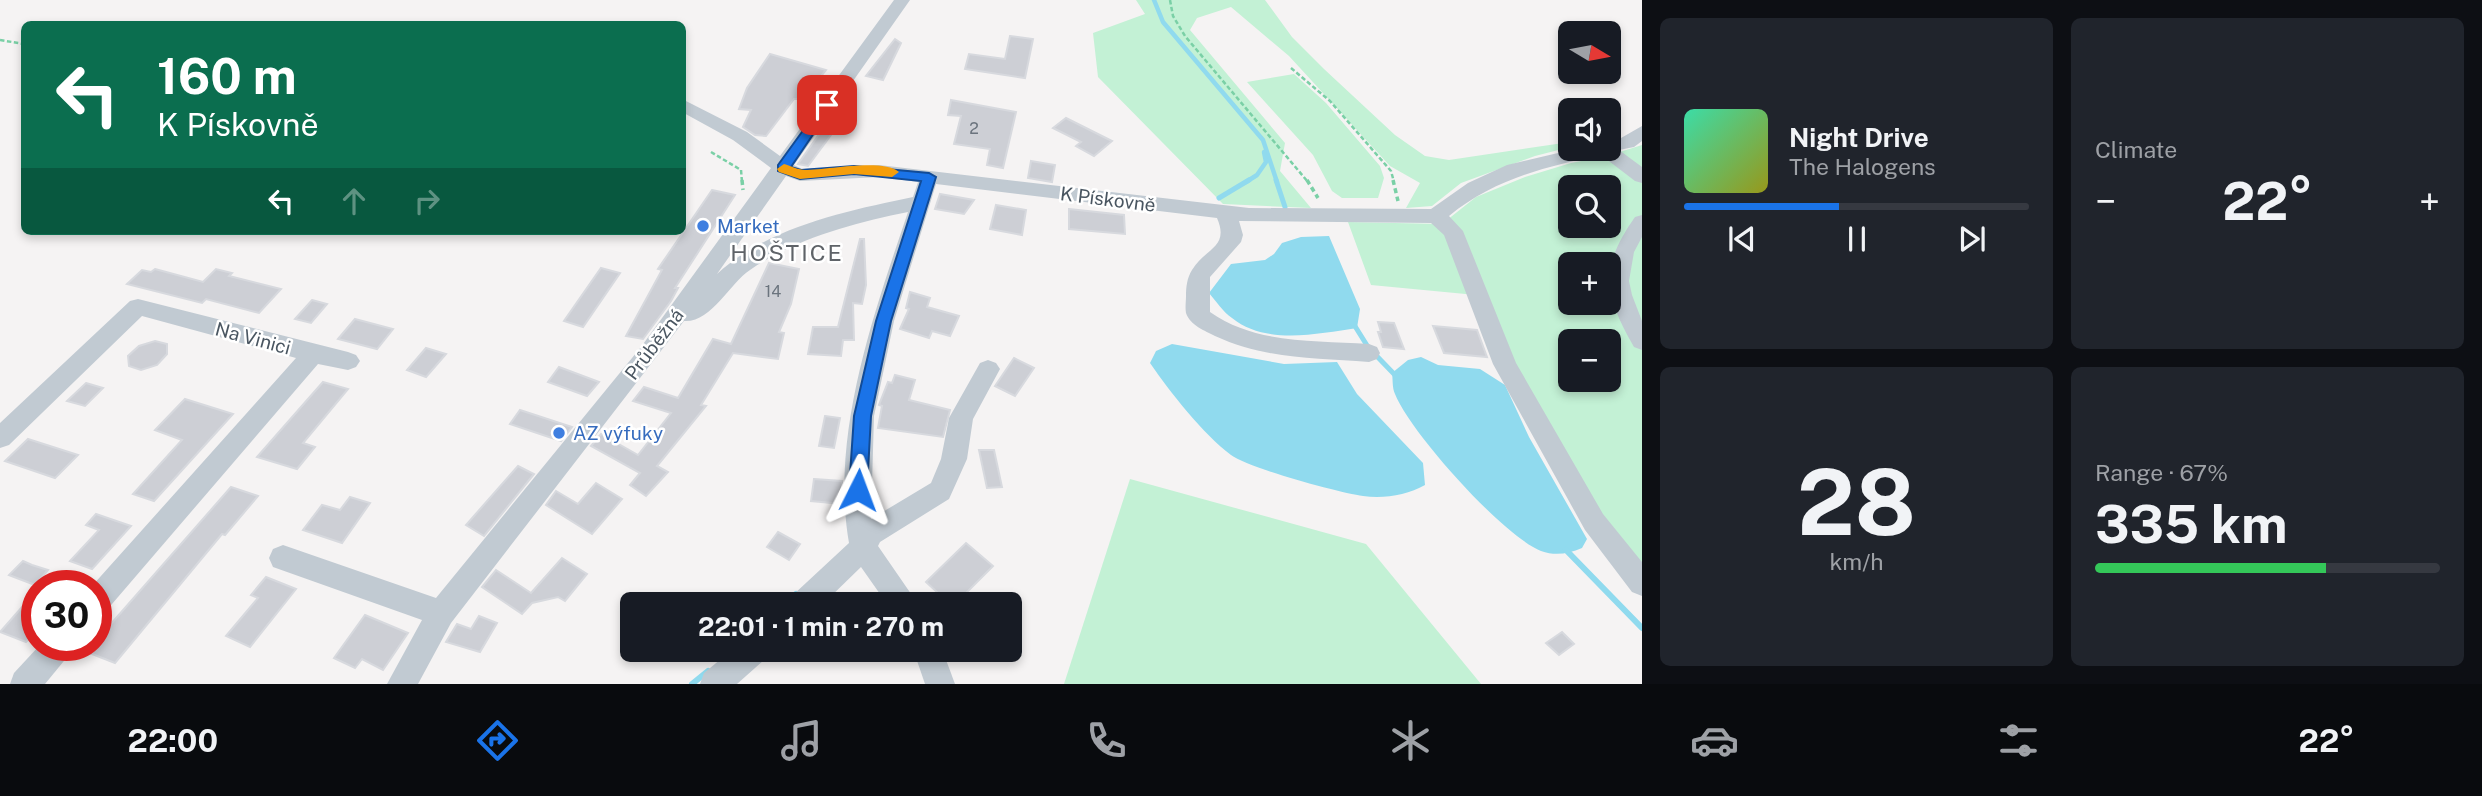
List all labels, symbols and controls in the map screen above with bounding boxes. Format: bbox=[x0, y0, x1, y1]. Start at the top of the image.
north arrow bbox=[1558, 21, 1620, 84]
map controls bbox=[1558, 21, 1621, 392]
text: 160 m bbox=[157, 47, 297, 105]
icon: left bbox=[42, 49, 133, 140]
pin bbox=[797, 75, 857, 135]
icon: arrive bbox=[808, 86, 846, 124]
button: sound bbox=[1558, 98, 1621, 161]
text: K Pískovně bbox=[157, 106, 319, 143]
house number: 2 bbox=[969, 119, 979, 138]
text: Night Drive bbox=[1789, 122, 1929, 153]
text: Climate bbox=[2095, 136, 2177, 163]
text: The Halogens bbox=[1789, 153, 1936, 180]
text: 22° bbox=[2222, 171, 2313, 232]
button: search bbox=[1558, 175, 1621, 238]
text: − bbox=[2095, 179, 2116, 224]
text: + bbox=[2419, 179, 2440, 224]
icon: left bbox=[262, 182, 300, 220]
icon: ahead bbox=[335, 182, 373, 220]
icon: right bbox=[408, 182, 446, 220]
street label: K Pískovně bbox=[1059, 182, 1157, 216]
place label: Market bbox=[717, 215, 780, 237]
marker: Market bbox=[695, 218, 711, 234]
icon: previous bbox=[1723, 220, 1761, 258]
icon: pause bbox=[1838, 220, 1876, 258]
icon: next bbox=[1953, 220, 1991, 258]
district label: HOŠTICE bbox=[730, 239, 844, 266]
button: + bbox=[1558, 252, 1621, 315]
house number: 14 bbox=[765, 282, 781, 301]
street label: Průběžná bbox=[620, 304, 688, 384]
street label: Na Vinici bbox=[213, 317, 293, 359]
button: − bbox=[1558, 329, 1621, 392]
place label: AZ výfuky bbox=[573, 422, 663, 444]
marker: AZ výfuky bbox=[551, 425, 567, 441]
text: 28 bbox=[1797, 449, 1916, 555]
position arrow bbox=[821, 453, 895, 527]
text: Range · 67% bbox=[2095, 459, 2228, 486]
text: 335 km bbox=[2095, 494, 2288, 555]
text: km/h bbox=[1829, 548, 1884, 575]
speed limit sign: 30 bbox=[21, 570, 112, 661]
text: 22:01 · 1 min · 270 m bbox=[698, 611, 944, 642]
icon: directions bbox=[473, 716, 522, 765]
icon: music bbox=[777, 716, 826, 765]
icon: phone bbox=[1082, 716, 1131, 765]
icon: climate bbox=[1386, 716, 1435, 765]
icon: car bbox=[1690, 716, 1739, 765]
icon: filters bbox=[1994, 716, 2043, 765]
text: 22:00 bbox=[128, 722, 218, 759]
text: 22° bbox=[2299, 722, 2354, 759]

